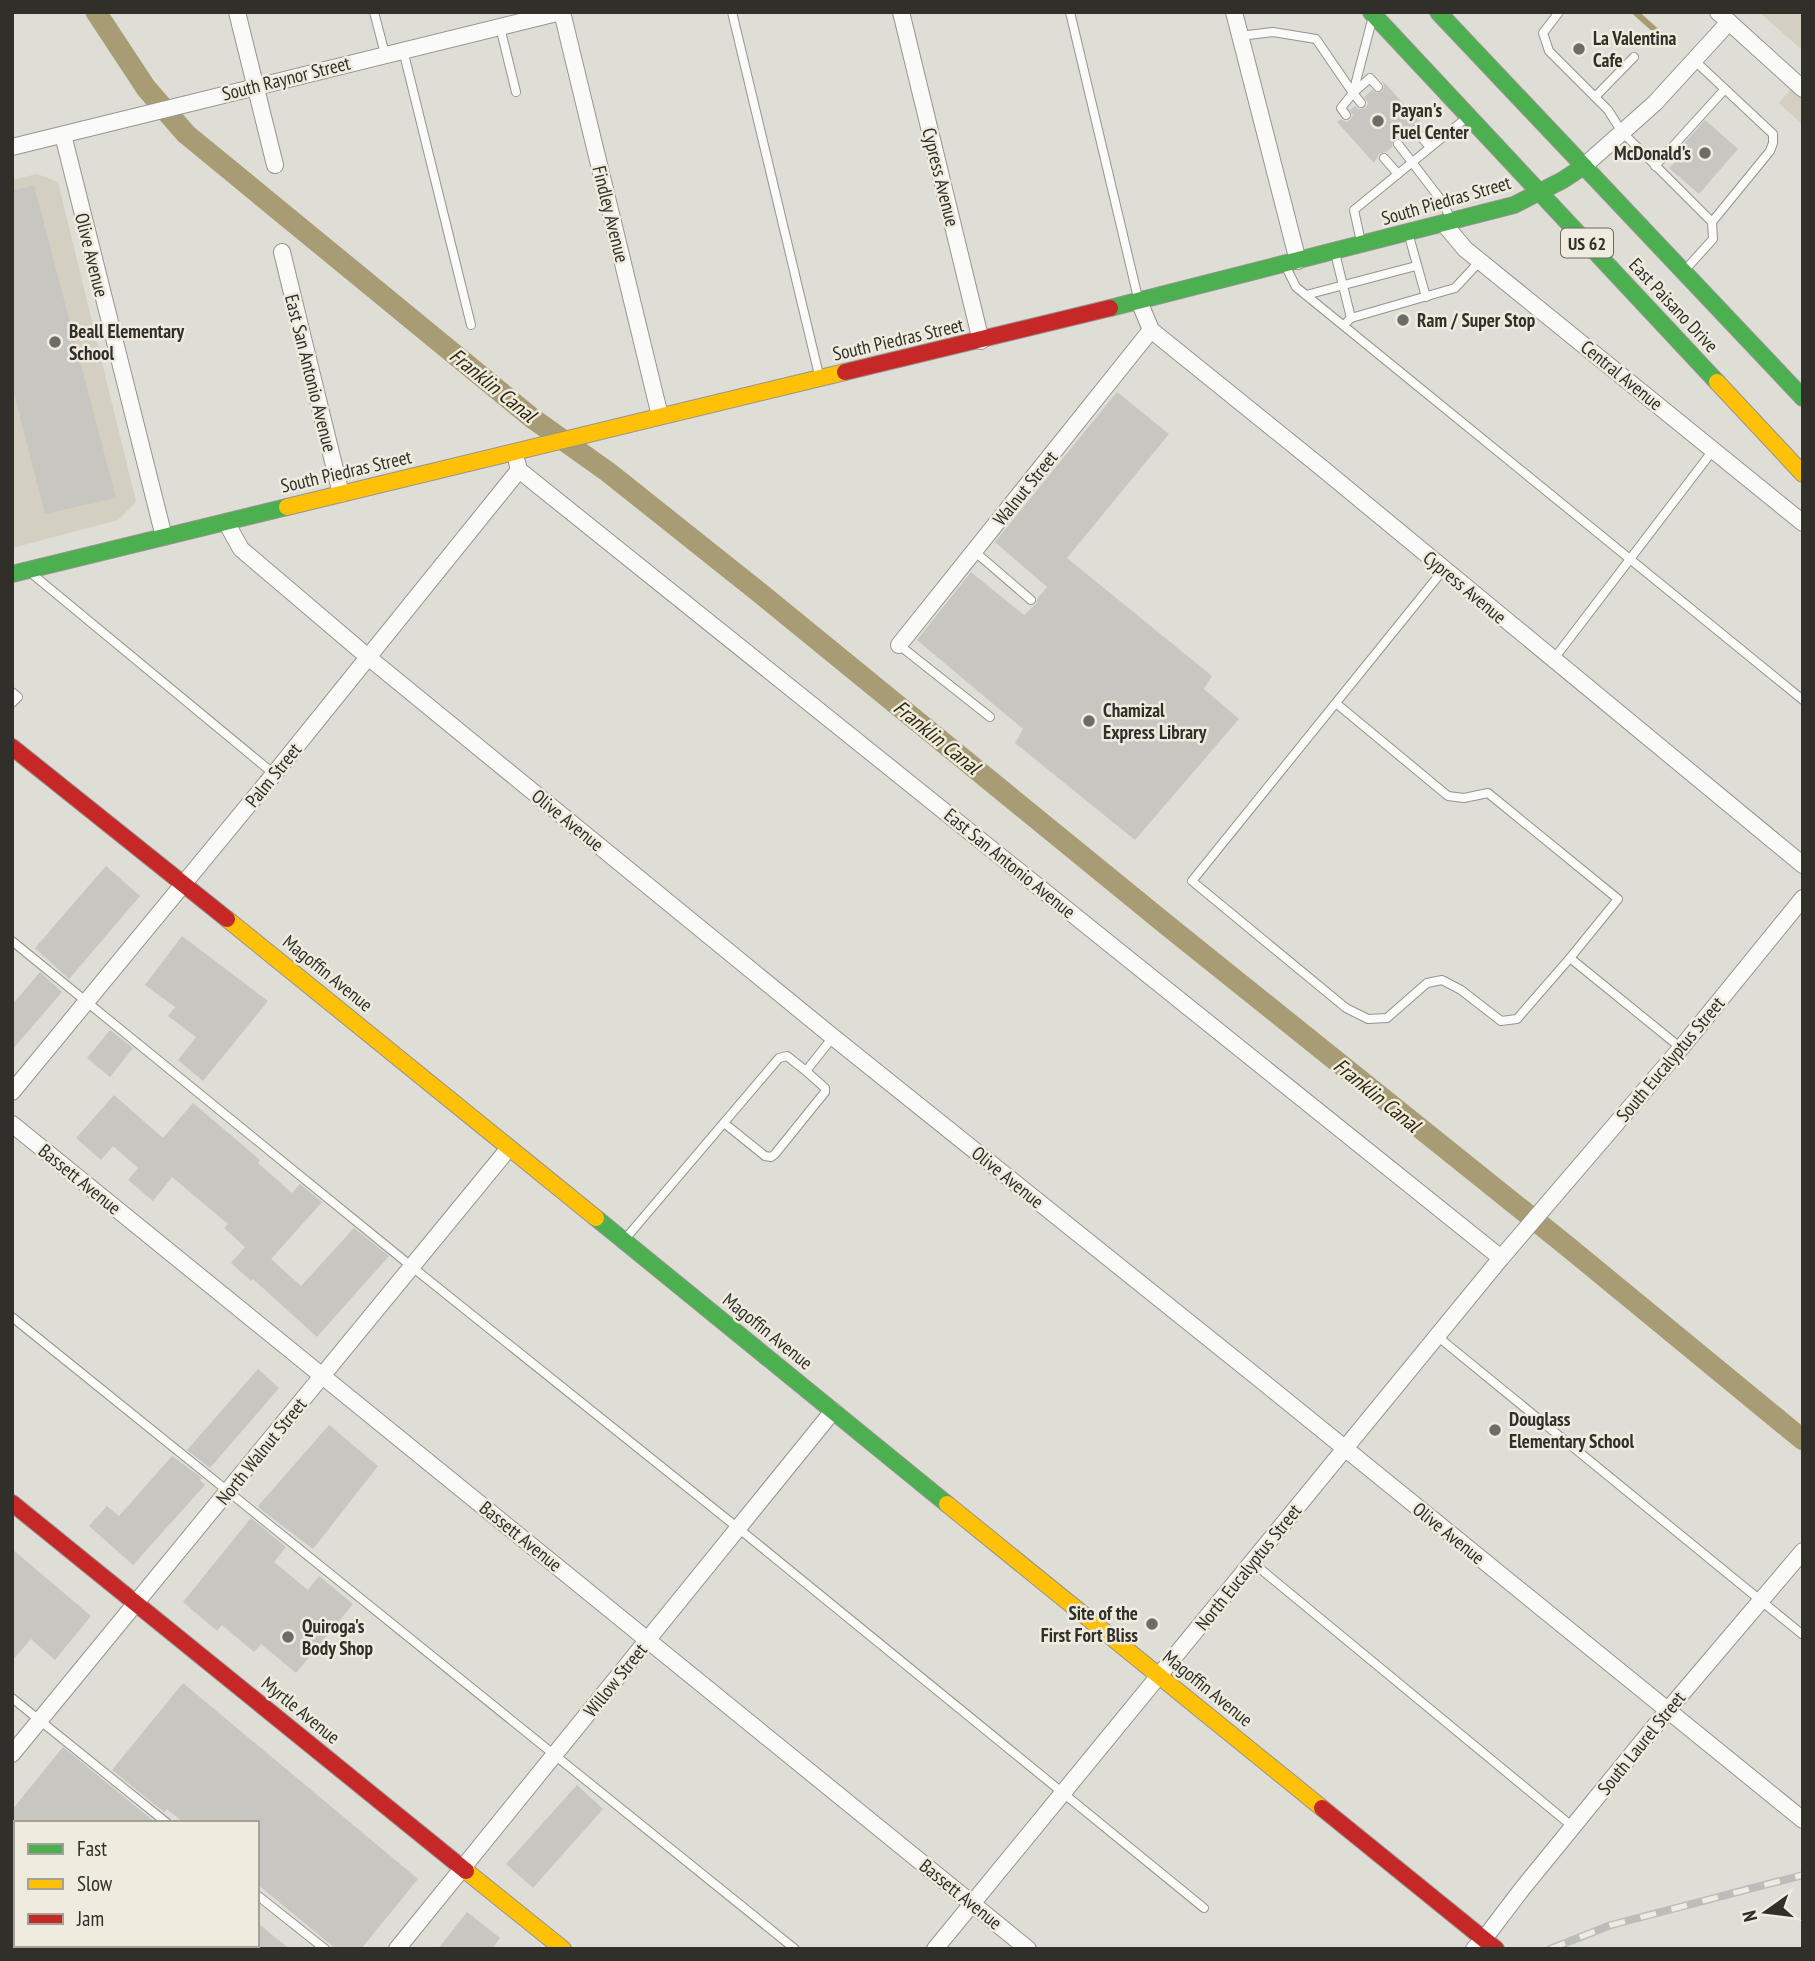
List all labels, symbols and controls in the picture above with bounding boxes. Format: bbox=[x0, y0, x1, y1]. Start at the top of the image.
place label: La Valentina Cafe bbox=[1593, 26, 1676, 72]
marker: La Valentina Cafe bbox=[1571, 41, 1587, 57]
street label: South Raynor Street bbox=[219, 50, 353, 106]
place label: Payan's Fuel Center bbox=[1392, 98, 1469, 144]
marker: Payan's Fuel Center bbox=[1370, 113, 1386, 129]
street label: Cypress Avenue bbox=[917, 125, 965, 229]
place label: McDonald's bbox=[1614, 141, 1691, 165]
marker: McDonald's bbox=[1697, 145, 1713, 161]
street label: Findley Avenue bbox=[587, 163, 635, 265]
street label: South Piedras Street bbox=[1378, 170, 1514, 230]
street label: Olive Avenue bbox=[70, 210, 114, 300]
road number: US 62 bbox=[1561, 229, 1613, 258]
street label: East Paisano Drive bbox=[1624, 253, 1724, 357]
street label: East San Antonio Avenue bbox=[280, 292, 342, 455]
place label: Ram / Super Stop bbox=[1417, 308, 1536, 332]
street label: South Piedras Street bbox=[830, 312, 967, 366]
marker: Ram / Super Stop bbox=[1395, 312, 1411, 328]
place label: Beall Elementary School bbox=[69, 319, 185, 365]
marker: Beall Elementary School bbox=[47, 334, 63, 350]
street label: Central Avenue bbox=[1576, 335, 1668, 415]
water label: Franklin Canal bbox=[444, 342, 543, 429]
street label: South Piedras Street bbox=[278, 444, 415, 498]
street label: Walnut Street bbox=[988, 445, 1063, 530]
street label: Cypress Avenue bbox=[1419, 545, 1511, 629]
water label: Franklin Canal bbox=[888, 694, 987, 781]
place label: Chamizal Express Library bbox=[1103, 698, 1207, 744]
marker: Chamizal Express Library bbox=[1081, 713, 1097, 729]
street label: Palm Street bbox=[240, 737, 307, 812]
street label: Olive Avenue bbox=[527, 784, 609, 856]
street label: East San Antonio Avenue bbox=[940, 803, 1081, 923]
street label: Magoffin Avenue bbox=[278, 929, 378, 1017]
street label: South Eucalyptus Street bbox=[1611, 991, 1730, 1126]
water label: Franklin Canal bbox=[1328, 1052, 1427, 1139]
street label: Bassett Avenue bbox=[34, 1138, 126, 1220]
street label: Olive Avenue bbox=[967, 1141, 1049, 1213]
street label: Magoffin Avenue bbox=[718, 1287, 818, 1375]
street label: North Walnut Street bbox=[211, 1392, 312, 1509]
place label: Douglass Elementary School bbox=[1509, 1407, 1634, 1453]
marker: Douglass Elementary School bbox=[1487, 1422, 1503, 1438]
street label: Bassett Avenue bbox=[475, 1495, 567, 1577]
street label: Olive Avenue bbox=[1408, 1497, 1490, 1569]
street label: North Eucalyptus Street bbox=[1190, 1498, 1307, 1635]
place label: Site of the First Fort Bliss bbox=[1041, 1601, 1138, 1647]
place label: Quiroga's Body Shop bbox=[302, 1614, 373, 1660]
marker: Site of the First Fort Bliss bbox=[1144, 1616, 1160, 1632]
marker: Quiroga's Body Shop bbox=[280, 1629, 296, 1645]
street label: Willow Street bbox=[578, 1638, 652, 1722]
street label: Magoffin Avenue bbox=[1158, 1644, 1258, 1732]
street label: Myrtle Avenue bbox=[257, 1671, 345, 1749]
street label: South Laurel Street bbox=[1592, 1686, 1691, 1800]
legend bbox=[14, 1821, 259, 1947]
text: Fast bbox=[77, 1835, 107, 1862]
street label: Bassett Avenue bbox=[915, 1853, 1007, 1935]
text: Slow bbox=[77, 1870, 113, 1897]
north arrow bbox=[1731, 1877, 1801, 1947]
text: Jam bbox=[76, 1905, 104, 1932]
text: N bbox=[1737, 1908, 1762, 1924]

